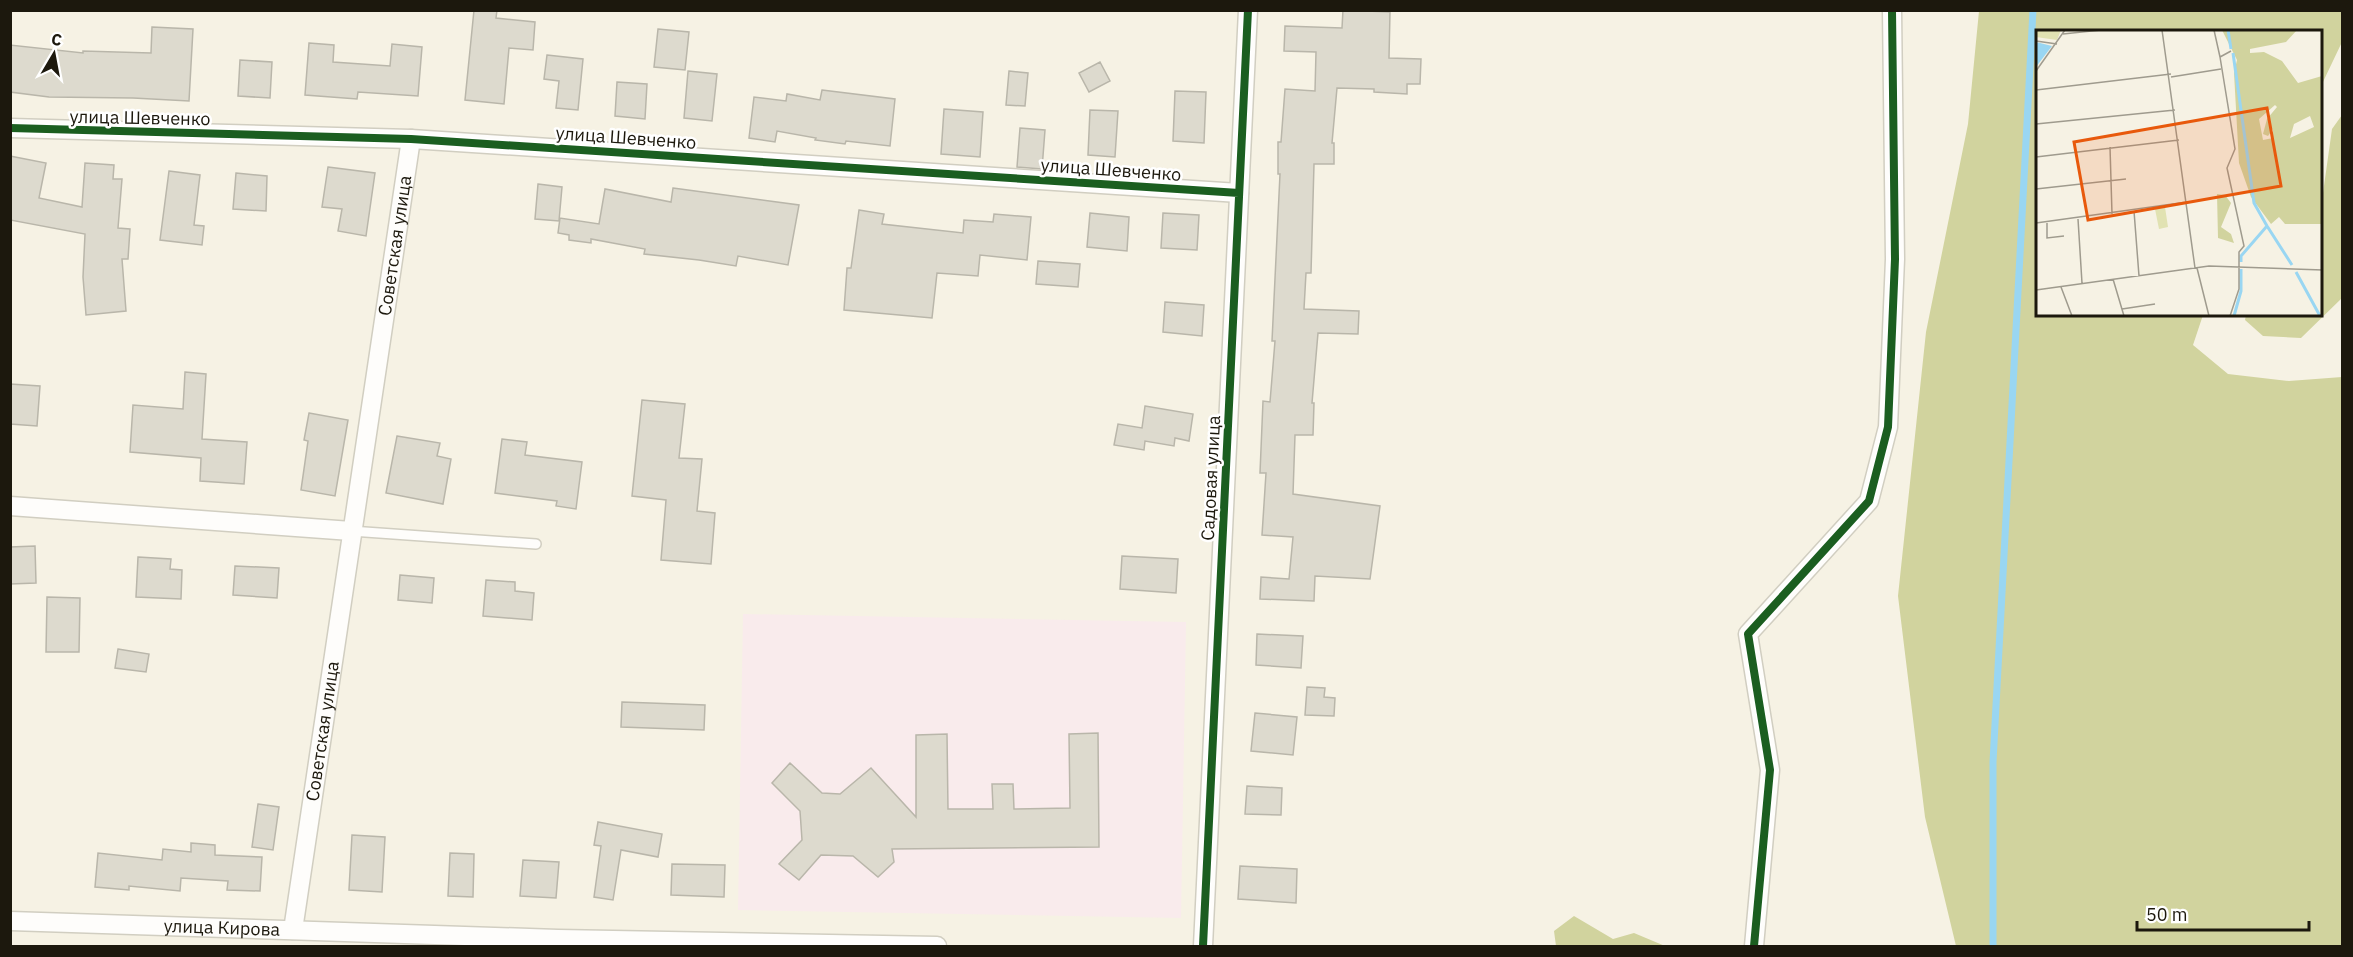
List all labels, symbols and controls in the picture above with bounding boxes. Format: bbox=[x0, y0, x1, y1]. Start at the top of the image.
north arrow bbox=[24, 24, 84, 84]
text: С bbox=[50, 28, 63, 50]
inset map bbox=[2036, 30, 2323, 316]
street label: улица Шевченко bbox=[69, 105, 211, 130]
street label: улица Шевченко bbox=[555, 121, 697, 154]
street label: улица Шевченко bbox=[1040, 153, 1182, 186]
street label: Советская улица bbox=[373, 173, 416, 317]
street label: Садовая улица bbox=[1196, 414, 1225, 541]
street label: Советская улица bbox=[300, 659, 344, 803]
scale bar bbox=[2137, 894, 2310, 932]
text: 50 m bbox=[2146, 903, 2188, 926]
street label: улица Кирова bbox=[163, 914, 281, 941]

